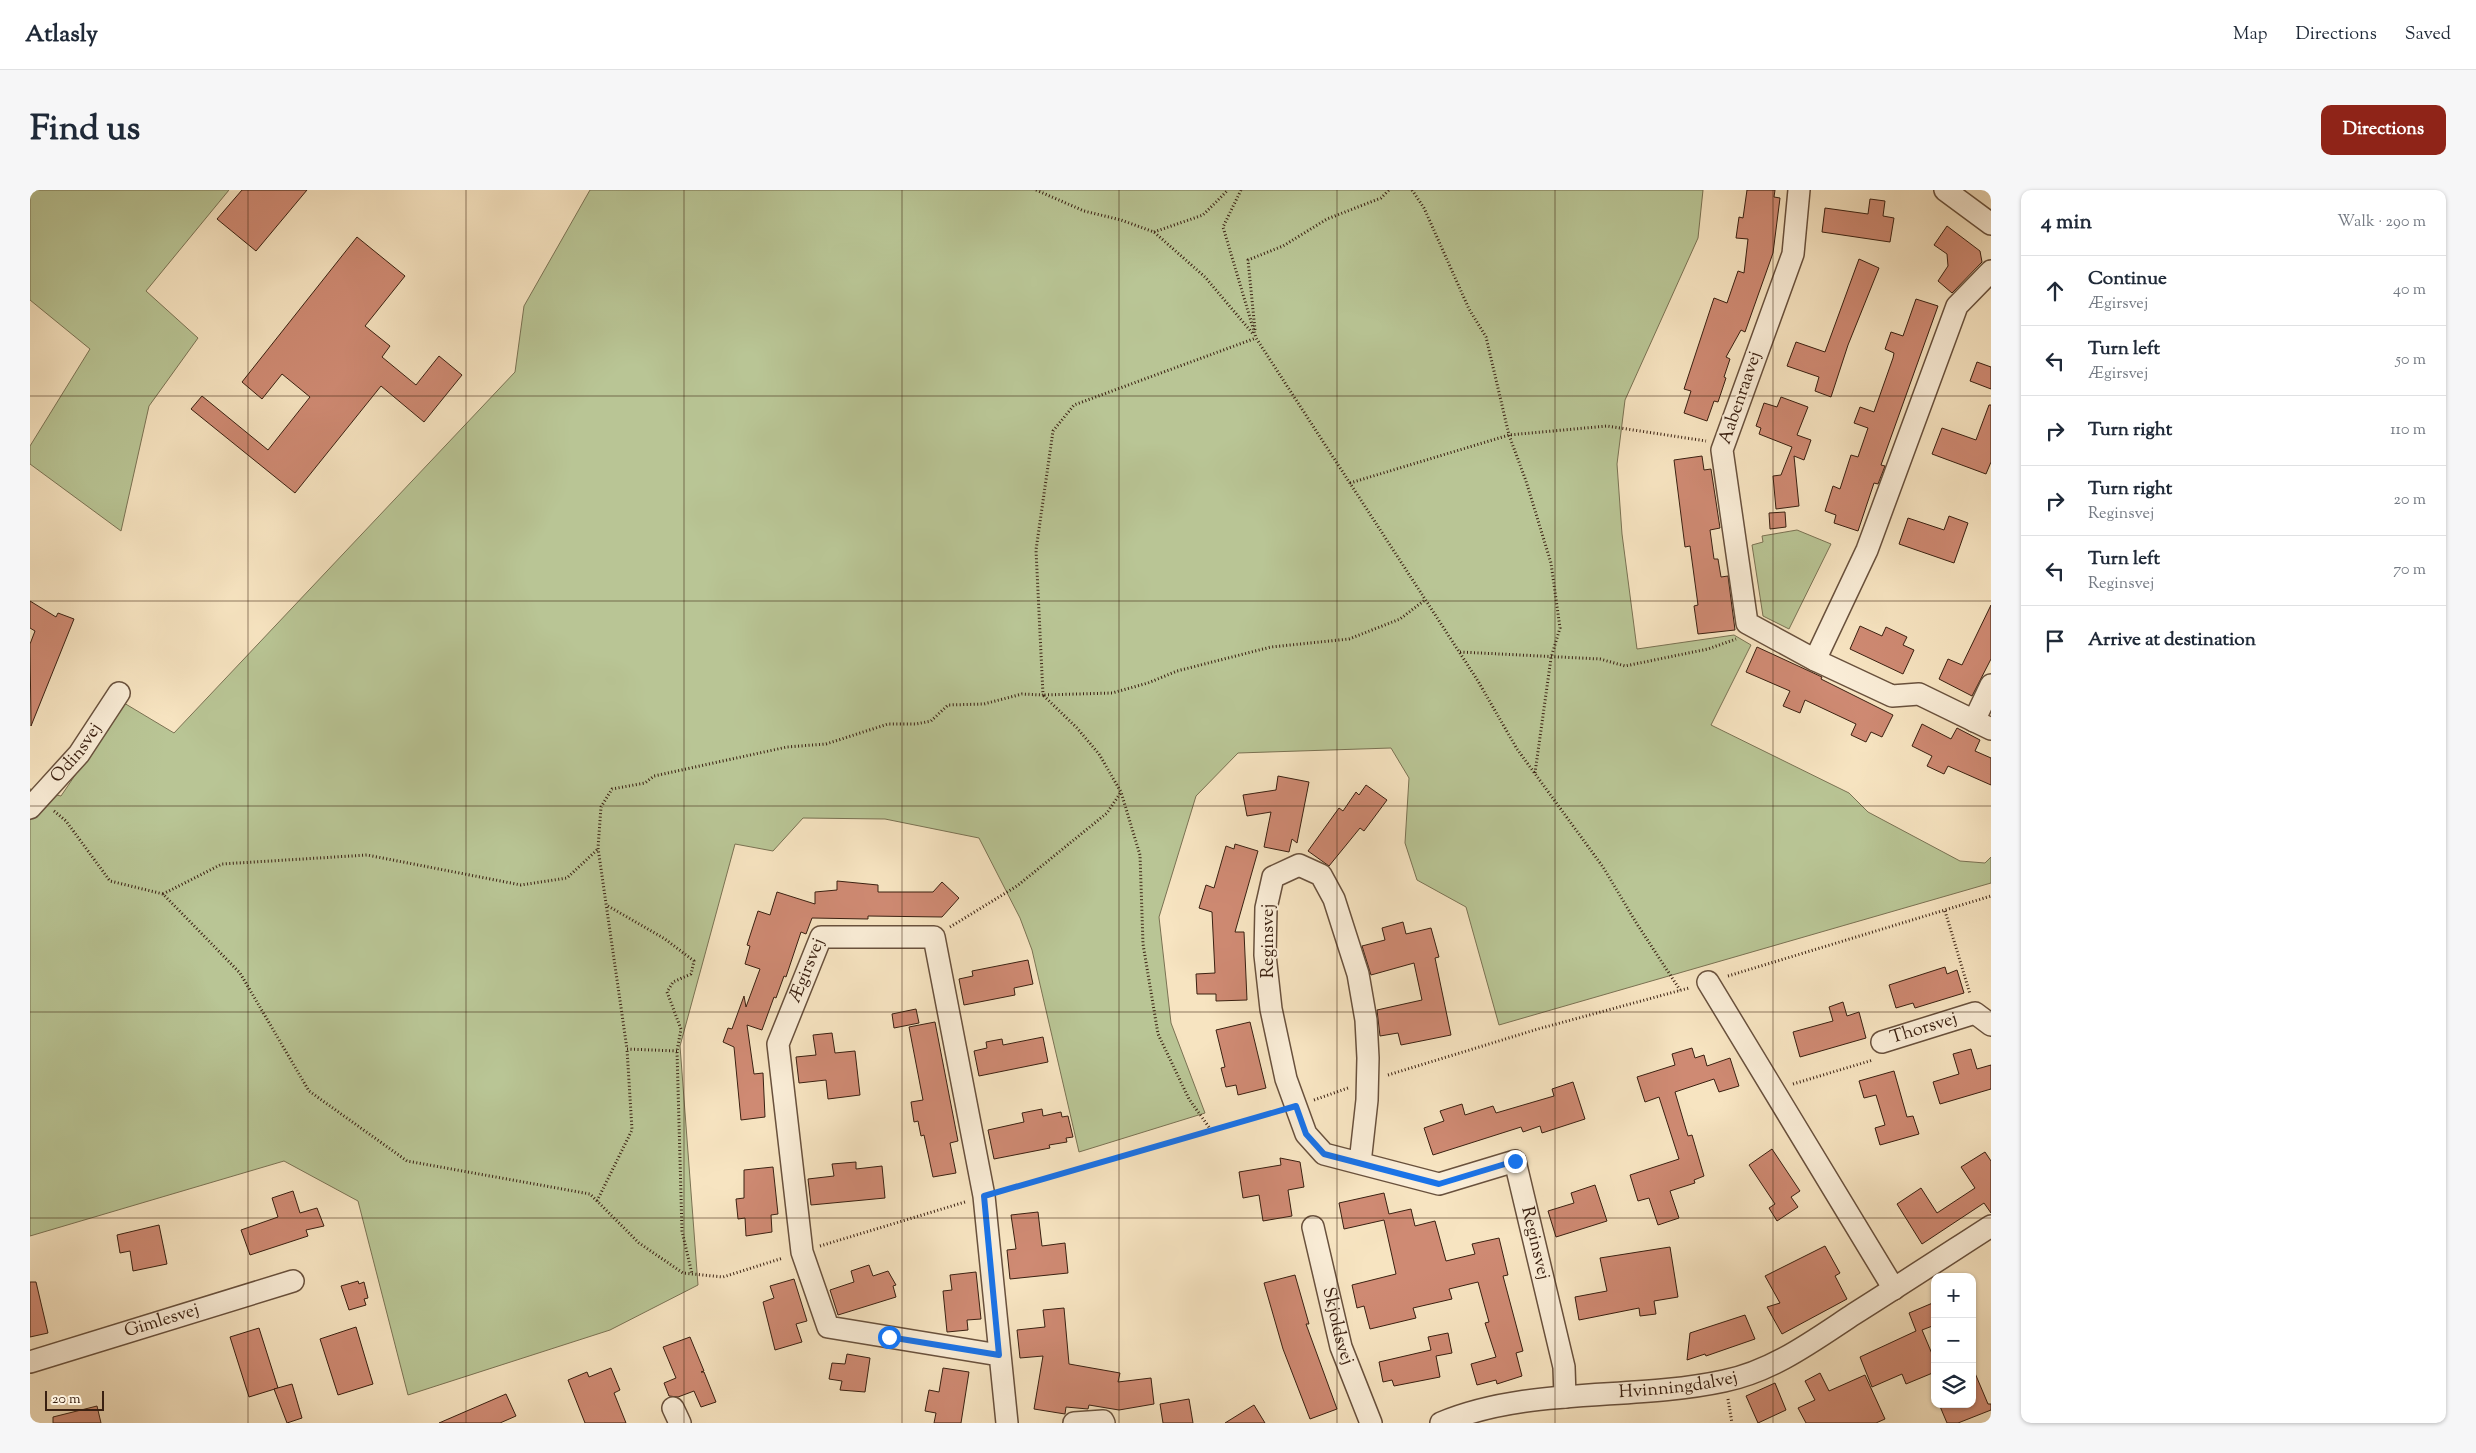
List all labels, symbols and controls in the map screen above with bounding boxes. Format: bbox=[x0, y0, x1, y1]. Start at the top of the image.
text: Atlasly bbox=[25, 18, 98, 52]
text: Map bbox=[2233, 22, 2268, 48]
text: Directions bbox=[2296, 22, 2377, 48]
text: Saved bbox=[2405, 22, 2451, 48]
text: Find us bbox=[30, 105, 140, 156]
button: Directions bbox=[2321, 105, 2446, 155]
text: 4 min bbox=[2041, 208, 2092, 238]
text: Walk · 290 m bbox=[2337, 211, 2426, 234]
text: Continue bbox=[2088, 266, 2167, 293]
icon: ahead bbox=[2041, 277, 2069, 305]
text: 40 m bbox=[2393, 279, 2426, 302]
text: Ægirsvej bbox=[2088, 293, 2148, 316]
text: Turn left bbox=[2088, 336, 2160, 363]
icon: left bbox=[2041, 347, 2069, 375]
street label: Aabenraavej bbox=[1713, 348, 1769, 448]
text: 50 m bbox=[2395, 349, 2426, 372]
text: Ægirsvej bbox=[2088, 363, 2148, 386]
icon: right bbox=[2041, 417, 2069, 445]
text: Turn right bbox=[2088, 417, 2172, 444]
text: 110 m bbox=[2390, 419, 2426, 442]
text: Turn right bbox=[2088, 476, 2172, 503]
icon: right bbox=[2041, 487, 2069, 515]
text: 20 m bbox=[2393, 489, 2426, 512]
text: Reginsvej bbox=[2088, 503, 2154, 526]
text: Turn left bbox=[2088, 546, 2160, 573]
icon: left bbox=[2041, 557, 2069, 585]
text: 70 m bbox=[2393, 559, 2426, 582]
text: Reginsvej bbox=[2088, 573, 2154, 596]
icon: arrive bbox=[2041, 627, 2069, 655]
text: Arrive at destination bbox=[2088, 627, 2256, 654]
street label: Odinsvej bbox=[45, 718, 109, 790]
street label: Reginsvej bbox=[1256, 904, 1282, 978]
street label: Ægirsvej bbox=[783, 934, 832, 1007]
street label: Thorsvej bbox=[1887, 1006, 1961, 1052]
route end bbox=[1504, 1150, 1527, 1173]
street label: Reginsvej bbox=[1513, 1204, 1556, 1283]
map controls bbox=[1931, 1273, 1976, 1408]
button: + bbox=[1931, 1273, 1976, 1318]
street label: Skjoldsvej bbox=[1314, 1285, 1360, 1369]
street label: Gimlesvej bbox=[121, 1298, 203, 1345]
button: − bbox=[1931, 1318, 1976, 1363]
route start bbox=[878, 1326, 901, 1349]
button: layers bbox=[1931, 1363, 1976, 1408]
street label: Hvinningdalvej bbox=[1618, 1365, 1741, 1406]
scale bar bbox=[45, 1388, 104, 1411]
text: 20 m bbox=[52, 1390, 81, 1410]

